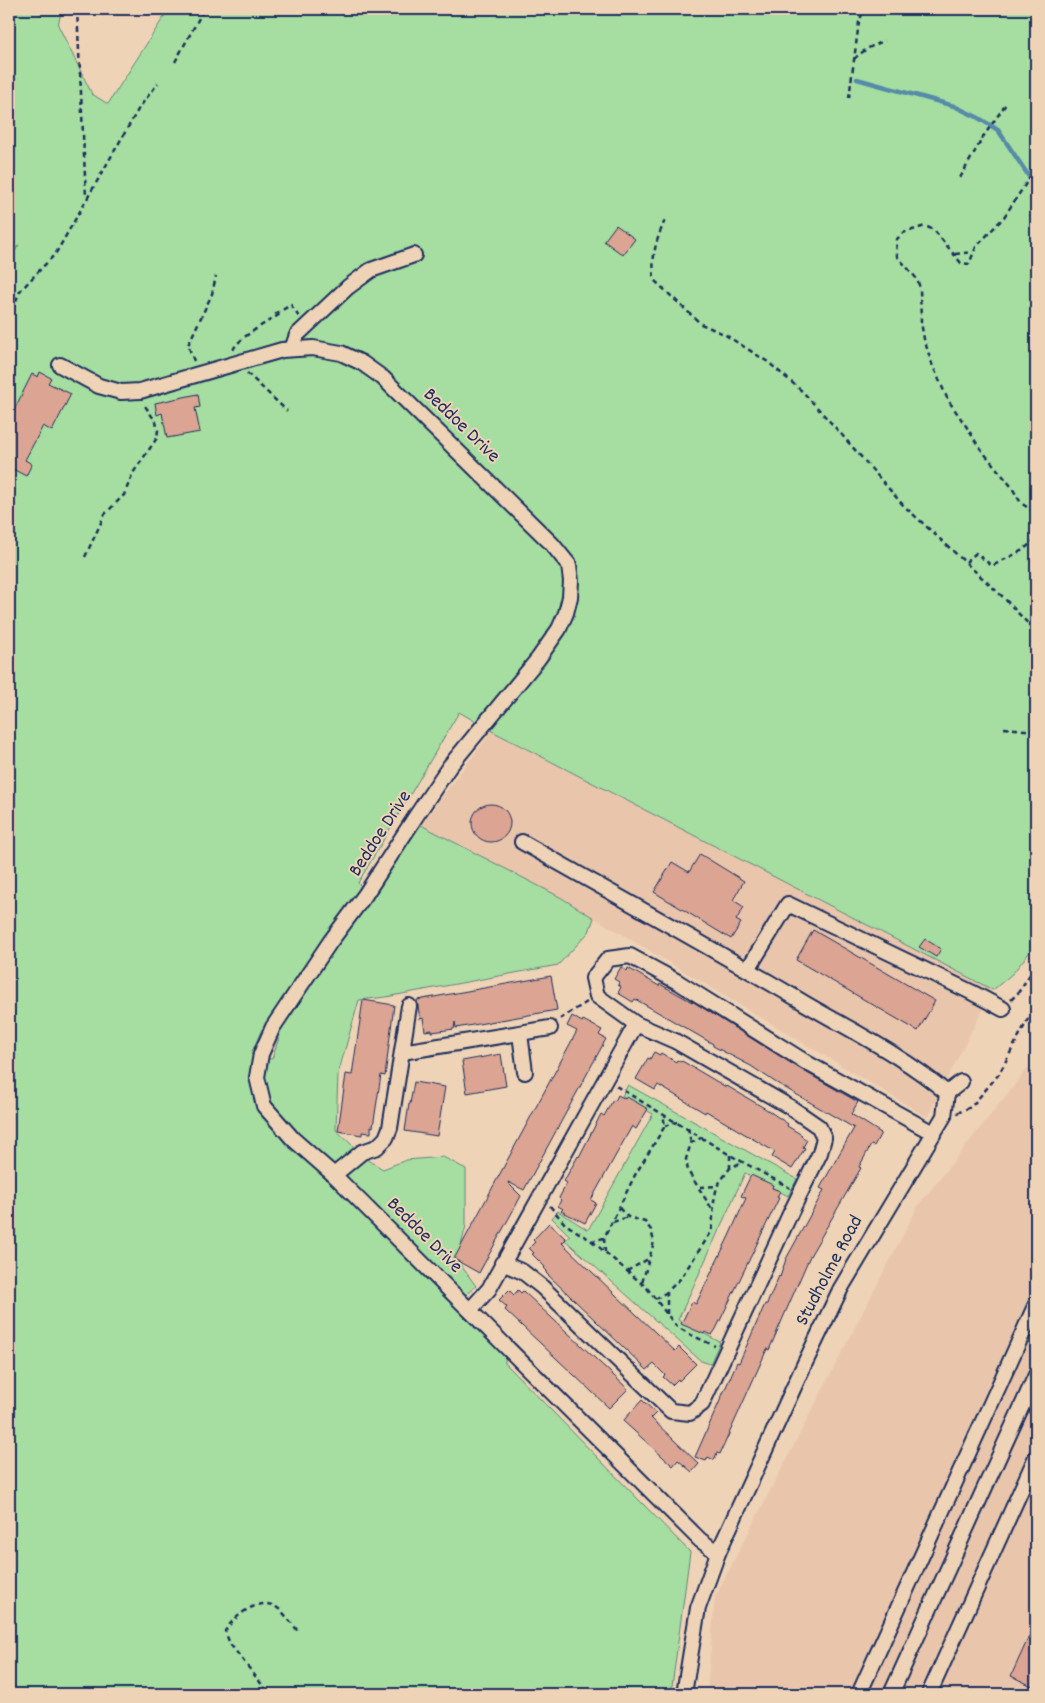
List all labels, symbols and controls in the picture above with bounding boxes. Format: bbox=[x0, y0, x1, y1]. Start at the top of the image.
street label: Beddoe Drive bbox=[416, 382, 506, 470]
street label: Beddoe Drive bbox=[343, 785, 419, 883]
street label: Beddoe Drive bbox=[379, 1191, 469, 1281]
street label: Studholme Road bbox=[789, 1211, 871, 1331]

